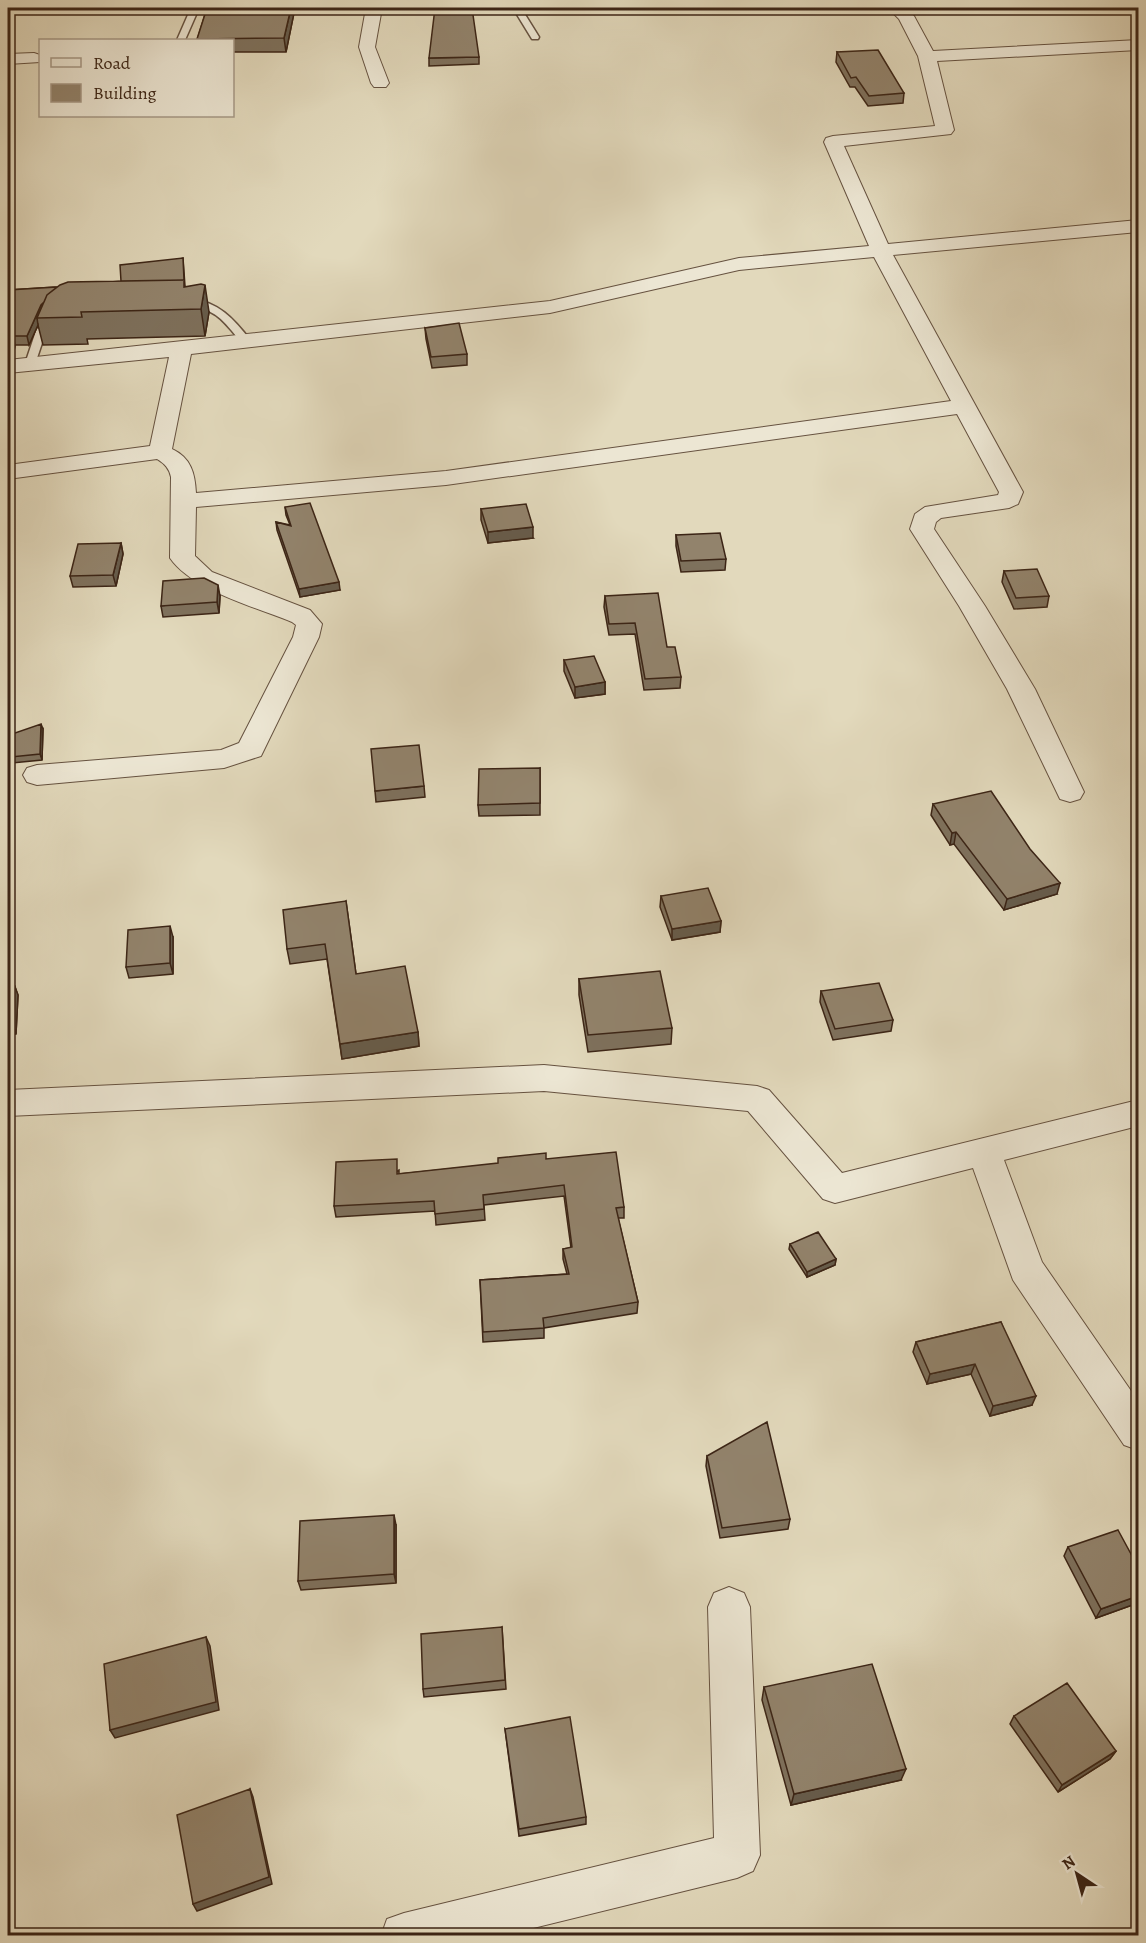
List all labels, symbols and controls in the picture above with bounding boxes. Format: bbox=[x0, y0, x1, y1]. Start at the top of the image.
legend bbox=[39, 39, 234, 117]
text: Road bbox=[93, 51, 131, 75]
text: Building bbox=[93, 81, 157, 105]
north arrow bbox=[1047, 1844, 1107, 1904]
text: N bbox=[1058, 1850, 1080, 1875]

